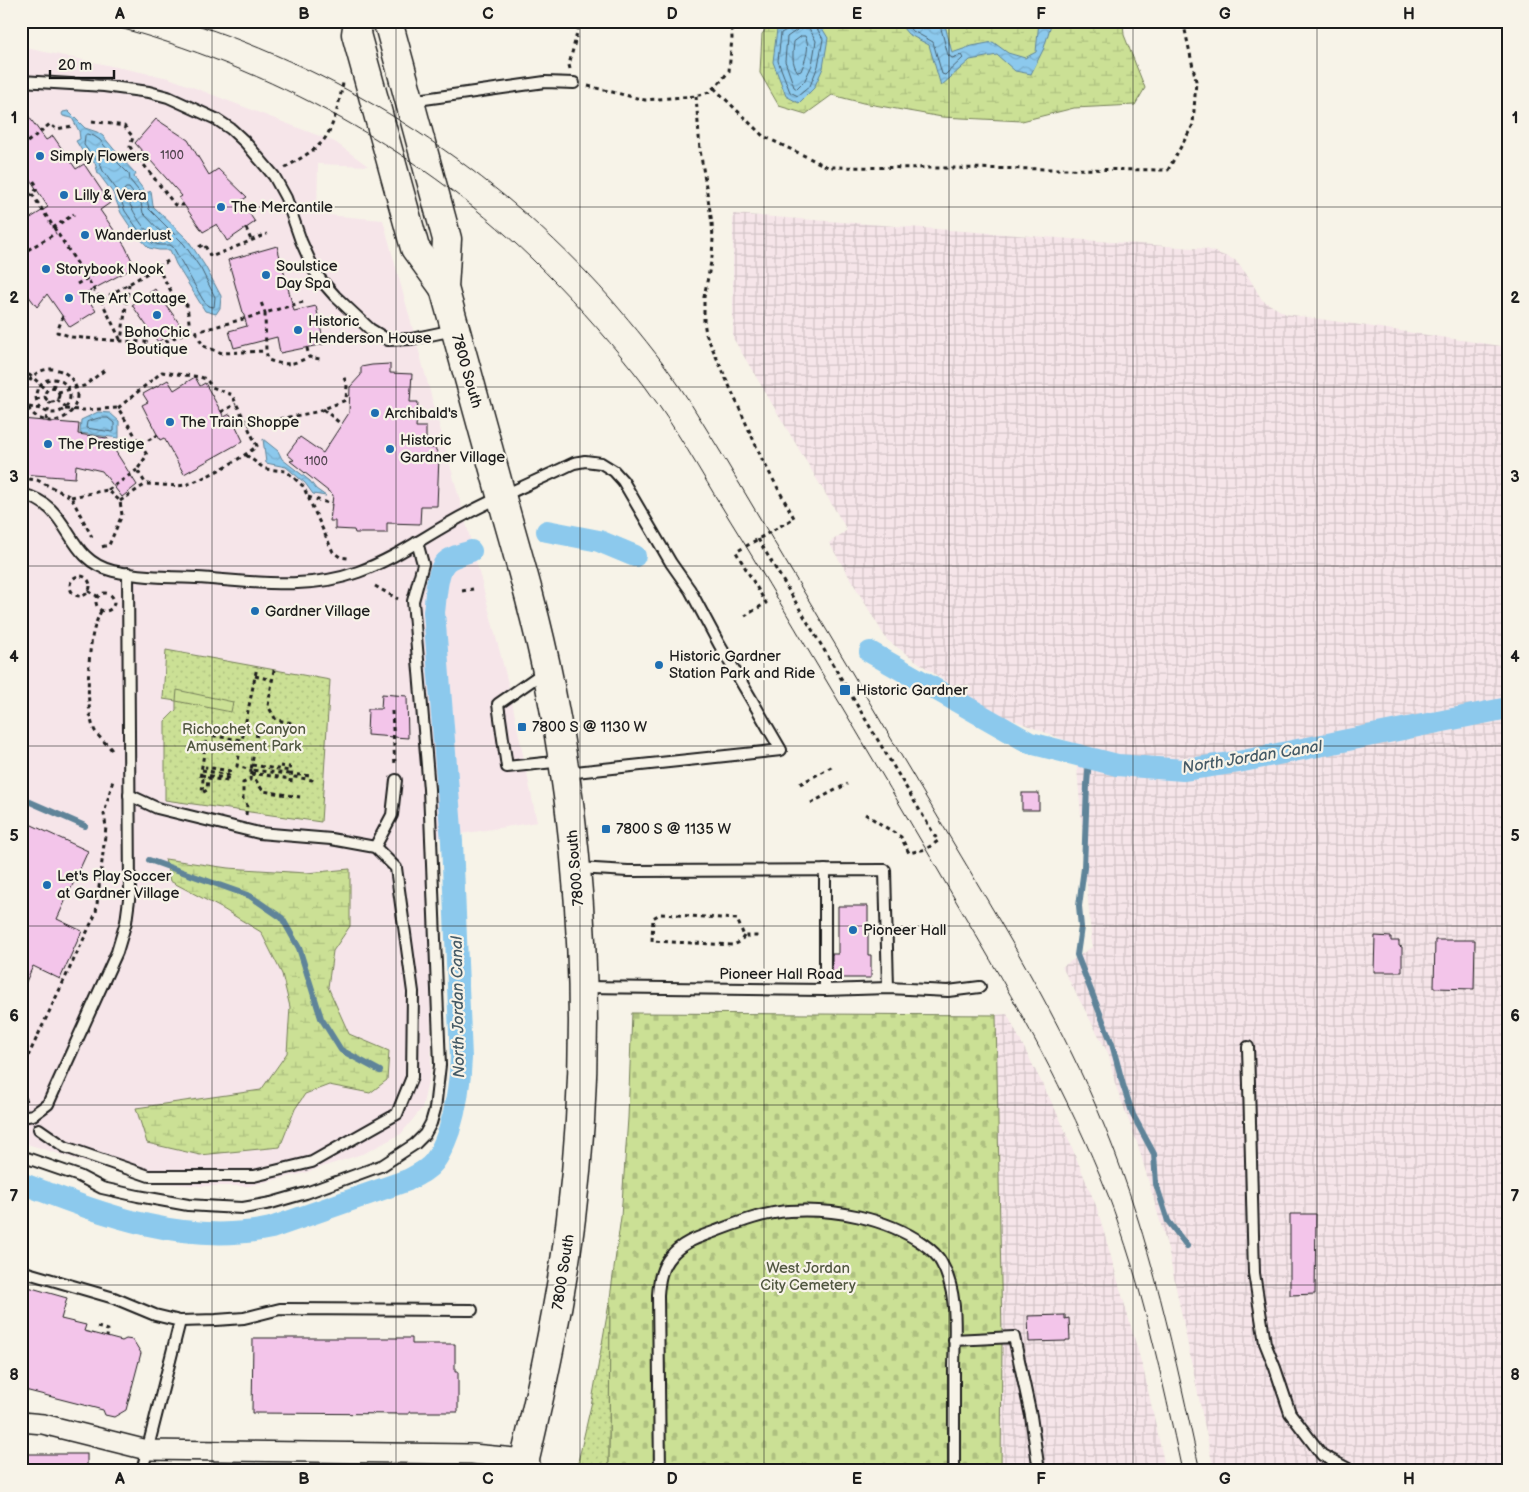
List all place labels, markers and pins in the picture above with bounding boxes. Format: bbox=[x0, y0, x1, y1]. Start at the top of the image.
place label: Simply Flowers bbox=[50, 147, 150, 166]
marker: Simply Flowers bbox=[34, 150, 46, 162]
place label: Lilly & Vera bbox=[74, 186, 147, 205]
marker: Lilly & Vera bbox=[58, 189, 70, 201]
place label: The Mercantile bbox=[231, 198, 333, 217]
marker: The Mercantile bbox=[215, 201, 227, 213]
place label: Wanderlust bbox=[95, 226, 172, 245]
marker: Wanderlust bbox=[79, 229, 91, 241]
place label: Soulstice Day Spa bbox=[276, 257, 338, 293]
place label: Storybook Nook bbox=[56, 260, 164, 279]
marker: Storybook Nook bbox=[40, 263, 52, 275]
marker: Soulstice Day Spa bbox=[260, 269, 272, 281]
place label: The Art Cottage bbox=[79, 289, 186, 308]
marker: The Art Cottage bbox=[63, 292, 75, 304]
marker: BohoChic Boutique bbox=[151, 309, 163, 321]
place label: Historic Henderson House bbox=[308, 312, 432, 348]
place label: BohoChic Boutique bbox=[124, 323, 190, 359]
marker: Historic Henderson House bbox=[292, 324, 304, 336]
place label: Archibald's bbox=[385, 404, 458, 423]
marker: Archibald's bbox=[369, 407, 381, 419]
place label: The Train Shoppe bbox=[180, 413, 299, 432]
marker: The Train Shoppe bbox=[164, 416, 176, 428]
place label: Historic Gardner Village bbox=[400, 431, 505, 467]
place label: The Prestige bbox=[58, 435, 145, 454]
marker: The Prestige bbox=[42, 438, 54, 450]
marker: Historic Gardner Village bbox=[384, 443, 396, 455]
place label: Gardner Village bbox=[265, 602, 370, 621]
marker: Gardner Village bbox=[249, 605, 261, 617]
place label: Historic Gardner Station Park and Ride bbox=[669, 647, 815, 683]
marker: Historic Gardner Station Park and Ride bbox=[653, 659, 665, 671]
place label: Historic Gardner bbox=[856, 681, 968, 700]
marker: Historic Gardner bbox=[838, 683, 852, 697]
place label: 7800 S @ 1130 W bbox=[532, 718, 648, 737]
marker: 7800 S @ 1130 W bbox=[516, 721, 528, 733]
place label: 7800 S @ 1135 W bbox=[616, 820, 731, 839]
marker: 7800 S @ 1135 W bbox=[600, 823, 612, 835]
place label: Let's Play Soccer at Gardner Village bbox=[57, 867, 180, 903]
marker: Let's Play Soccer at Gardner Village bbox=[41, 879, 53, 891]
place label: Pioneer Hall bbox=[863, 921, 946, 940]
marker: Pioneer Hall bbox=[847, 924, 859, 936]

